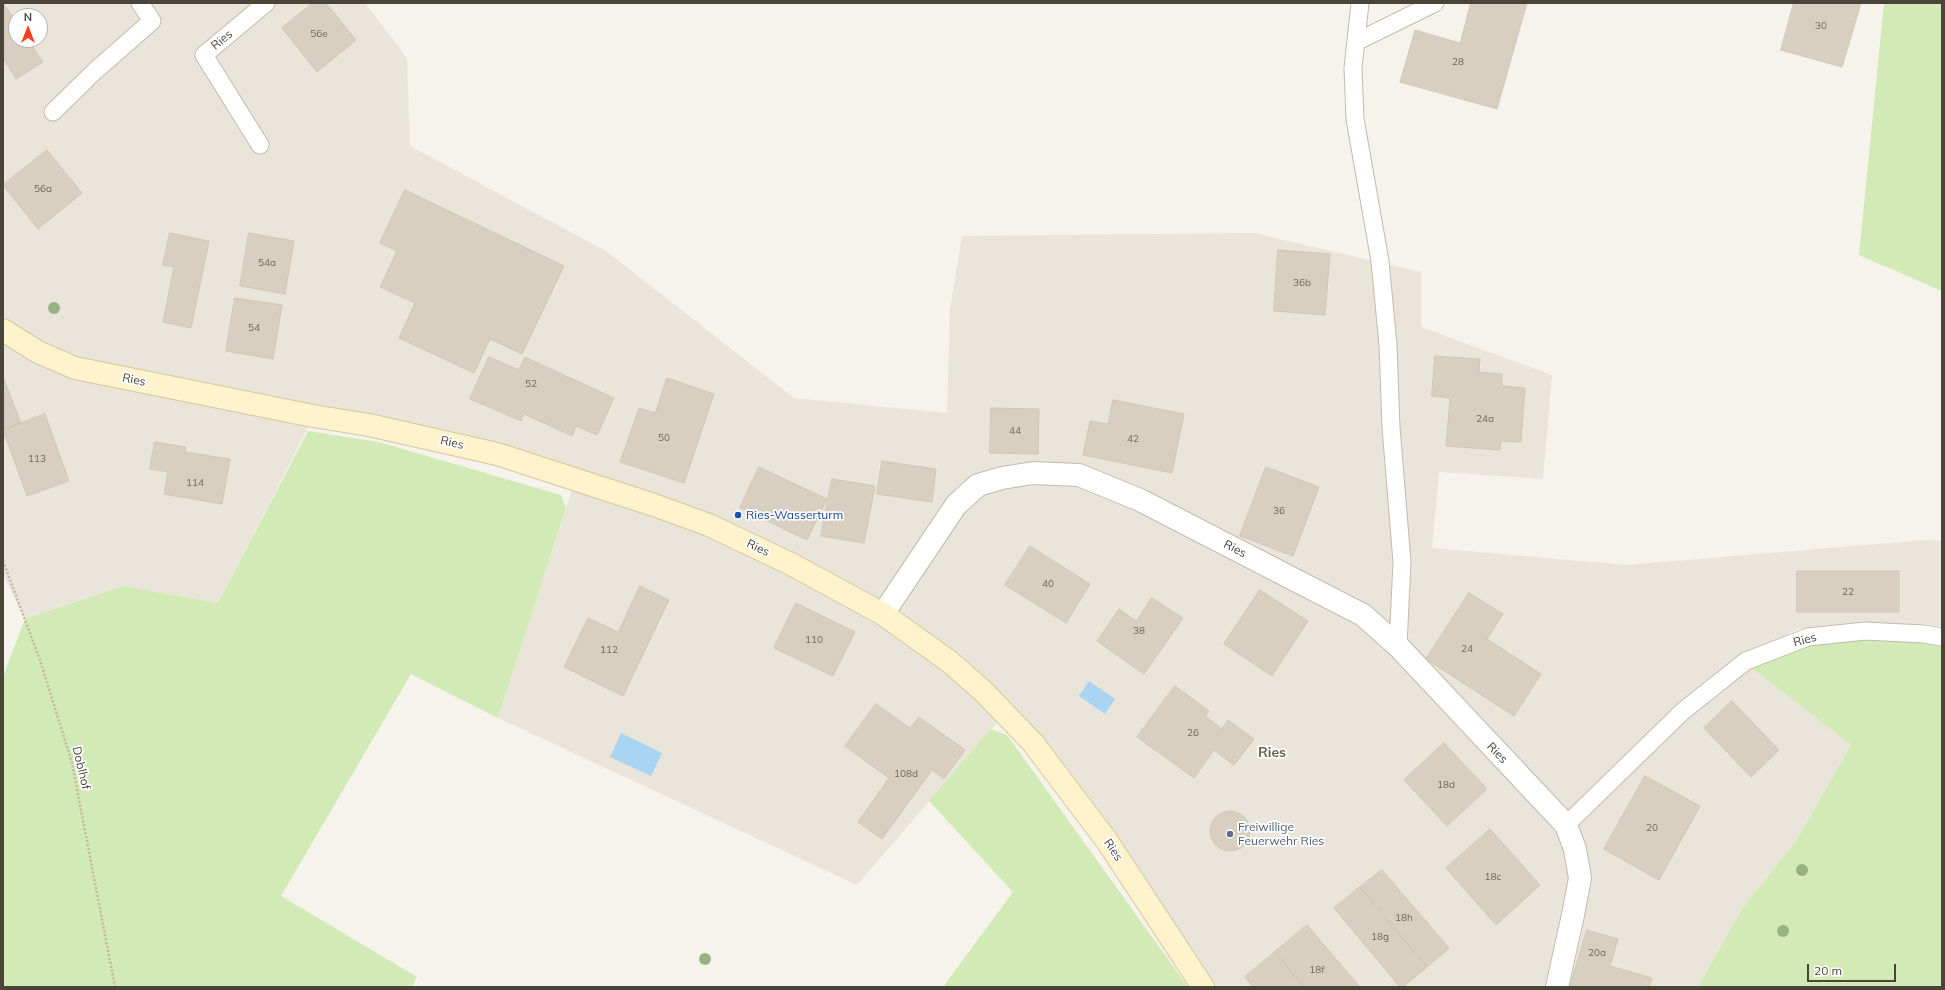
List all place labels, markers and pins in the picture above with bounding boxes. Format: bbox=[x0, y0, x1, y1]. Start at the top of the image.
place label: Ries-Wasserturm bbox=[746, 508, 843, 522]
marker: Ries-Wasserturm bbox=[733, 510, 743, 520]
place label: Freiwillige Feuerwehr Ries bbox=[1238, 820, 1324, 848]
marker: Freiwillige Feuerwehr Ries bbox=[1225, 829, 1235, 839]

